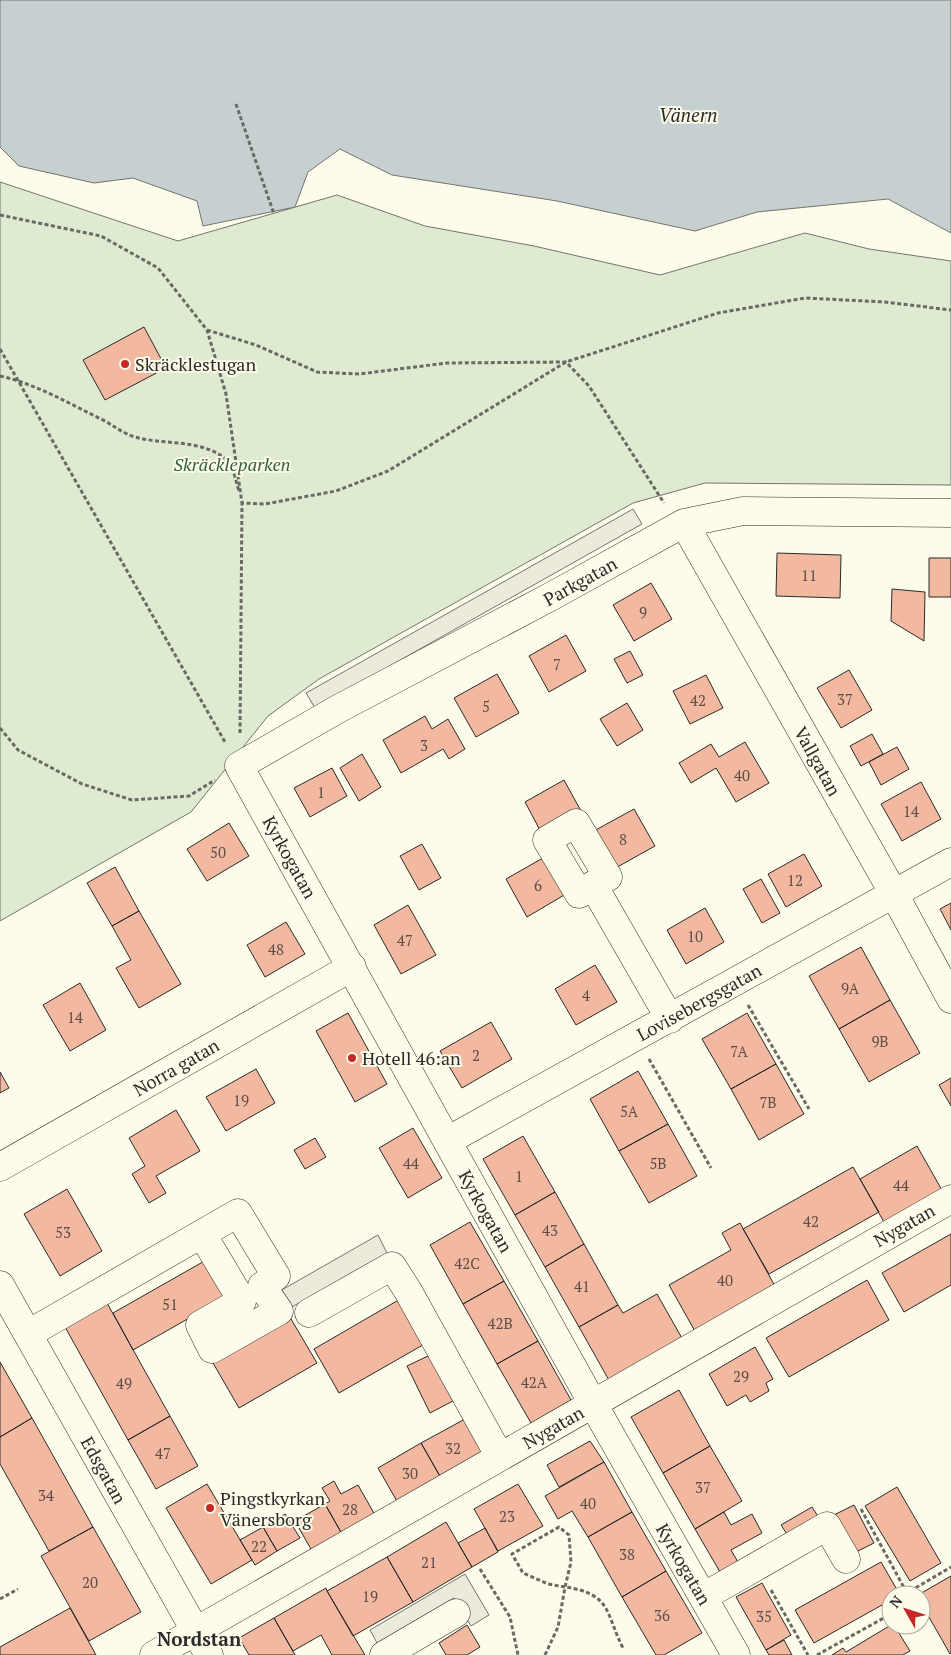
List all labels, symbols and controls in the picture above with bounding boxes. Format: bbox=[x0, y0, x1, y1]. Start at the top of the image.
water label: Vänern bbox=[659, 102, 718, 127]
place label: Skräcklestugan bbox=[135, 352, 256, 376]
marker: Skräcklestugan bbox=[119, 358, 131, 370]
park label: Skräckleparken bbox=[173, 452, 291, 476]
street label: Parkgatan bbox=[539, 551, 621, 611]
house number: 11 bbox=[801, 565, 817, 585]
house number: 9 bbox=[639, 602, 647, 622]
house number: 7 bbox=[553, 654, 561, 674]
house number: 37 bbox=[837, 689, 853, 709]
house number: 42 bbox=[690, 690, 706, 710]
house number: 5 bbox=[482, 696, 490, 716]
street label: Vallgatan bbox=[789, 722, 847, 800]
house number: 3 bbox=[420, 735, 428, 755]
house number: 40 bbox=[734, 765, 750, 785]
house number: 1 bbox=[317, 782, 325, 802]
house number: 14 bbox=[903, 801, 919, 821]
street label: Kyrkogatan bbox=[258, 812, 323, 903]
house number: 8 bbox=[619, 829, 627, 849]
house number: 50 bbox=[210, 842, 226, 862]
house number: 12 bbox=[787, 870, 803, 890]
house number: 6 bbox=[534, 875, 542, 895]
house number: 10 bbox=[687, 926, 703, 946]
house number: 47 bbox=[397, 930, 413, 950]
house number: 48 bbox=[268, 939, 284, 959]
street label: Lovisebergsgatan bbox=[632, 958, 766, 1046]
house number: 9A bbox=[841, 978, 860, 998]
house number: 4 bbox=[582, 985, 590, 1005]
house number: 14 bbox=[67, 1007, 83, 1027]
house number: 9B bbox=[871, 1031, 889, 1051]
street label: Norra gatan bbox=[129, 1033, 224, 1101]
house number: 7A bbox=[730, 1041, 748, 1061]
house number: 2 bbox=[472, 1045, 480, 1065]
place label: Hotell 46:an bbox=[362, 1046, 461, 1070]
marker: Hotell 46:an bbox=[346, 1052, 358, 1064]
house number: 19 bbox=[233, 1090, 249, 1110]
house number: 7B bbox=[759, 1092, 777, 1112]
house number: 5A bbox=[620, 1101, 639, 1121]
house number: 44 bbox=[403, 1153, 419, 1173]
house number: 5B bbox=[649, 1153, 667, 1173]
street label: Kyrkogatan bbox=[454, 1166, 519, 1257]
house number: 1 bbox=[515, 1166, 523, 1186]
house number: 44 bbox=[893, 1175, 909, 1195]
street label: Nygatan bbox=[869, 1198, 939, 1252]
house number: 42 bbox=[803, 1211, 819, 1231]
house number: 43 bbox=[542, 1220, 558, 1240]
house number: 53 bbox=[55, 1222, 71, 1242]
house number: 42C bbox=[454, 1253, 480, 1273]
house number: 40 bbox=[717, 1270, 733, 1290]
house number: 41 bbox=[574, 1276, 590, 1296]
house number: 51 bbox=[162, 1294, 178, 1314]
house number: 42B bbox=[487, 1313, 513, 1333]
house number: 29 bbox=[733, 1366, 749, 1386]
house number: 42A bbox=[521, 1372, 548, 1392]
house number: 49 bbox=[116, 1373, 132, 1393]
street label: Nygatan bbox=[518, 1400, 588, 1454]
street label: Edsgatan bbox=[76, 1432, 132, 1508]
house number: 32 bbox=[445, 1438, 461, 1458]
house number: 47 bbox=[155, 1443, 171, 1463]
house number: 30 bbox=[402, 1463, 418, 1483]
house number: 37 bbox=[695, 1477, 711, 1497]
house number: 34 bbox=[38, 1485, 54, 1505]
place label: Pingstkyrkan Vänersborg bbox=[220, 1486, 325, 1531]
house number: 40 bbox=[580, 1493, 596, 1513]
house number: 28 bbox=[342, 1499, 358, 1519]
marker: Pingstkyrkan Vänersborg bbox=[204, 1502, 216, 1514]
house number: 23 bbox=[499, 1506, 515, 1526]
street label: Kyrkogatan bbox=[651, 1519, 717, 1610]
house number: 22 bbox=[251, 1536, 267, 1556]
house number: 38 bbox=[619, 1544, 635, 1564]
house number: 21 bbox=[421, 1552, 437, 1572]
house number: 20 bbox=[82, 1572, 98, 1592]
north arrow bbox=[881, 1585, 931, 1635]
house number: 19 bbox=[362, 1586, 378, 1606]
text: N bbox=[885, 1591, 906, 1612]
house number: 36 bbox=[654, 1605, 670, 1625]
house number: 35 bbox=[756, 1606, 772, 1626]
district label: Nordstan bbox=[157, 1626, 242, 1651]

